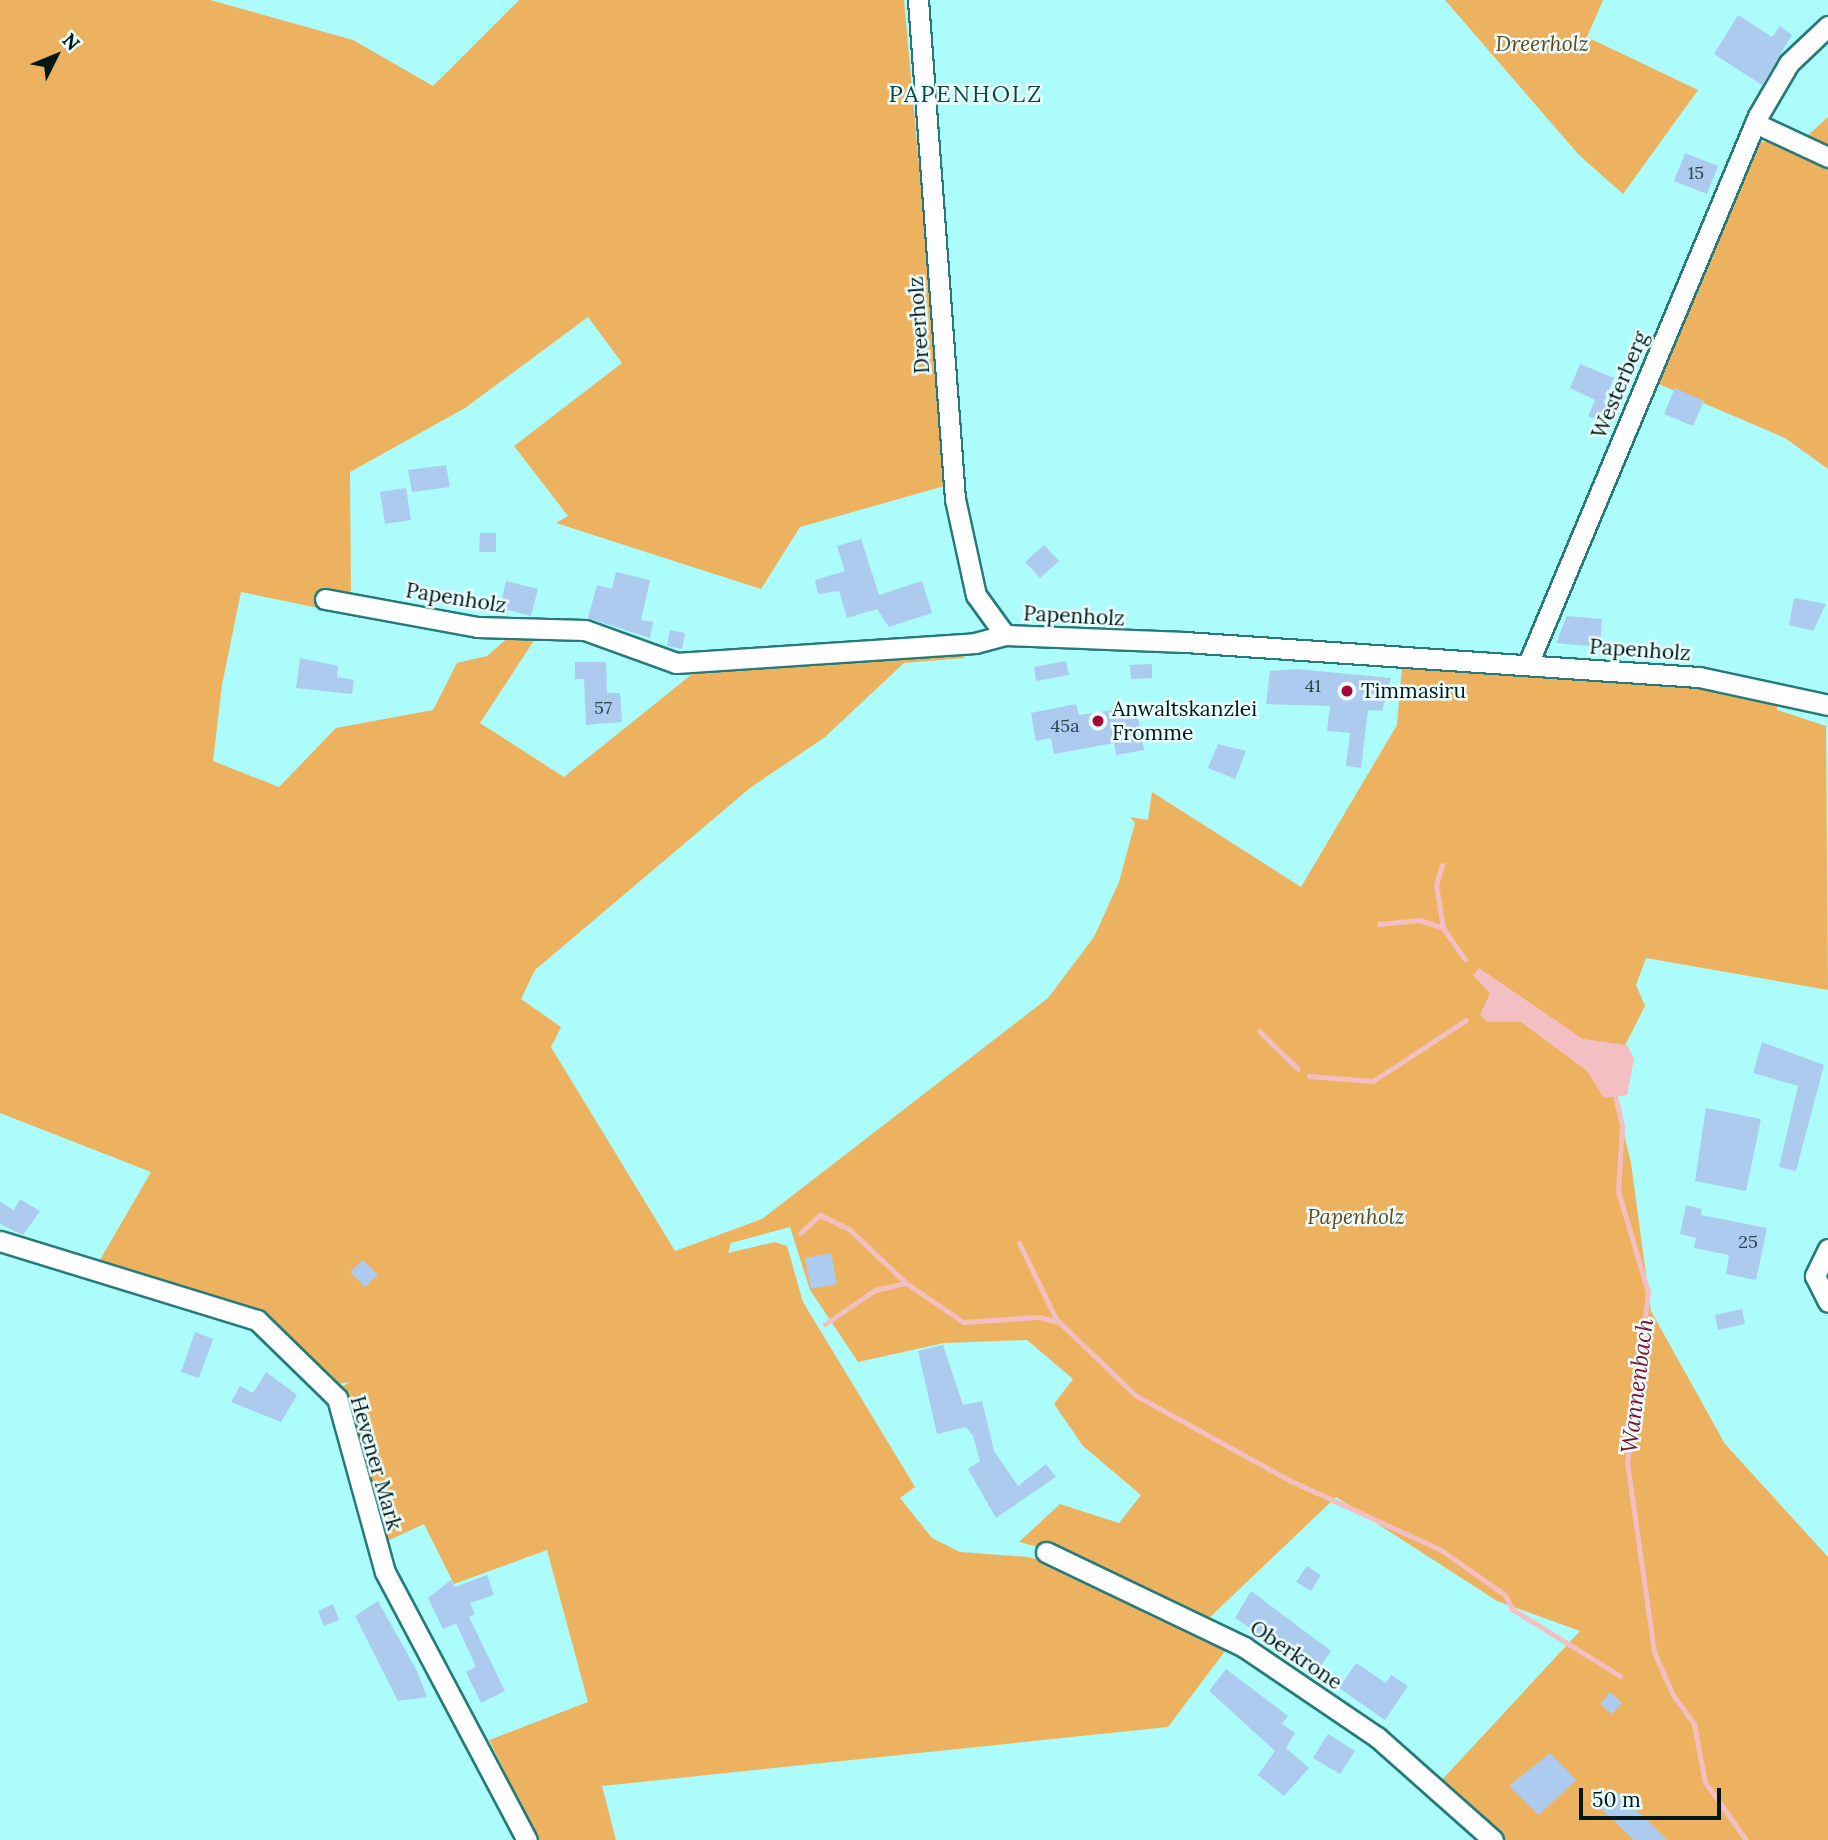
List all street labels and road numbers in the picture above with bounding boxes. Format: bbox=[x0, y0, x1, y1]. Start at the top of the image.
street label: Dreerholz bbox=[903, 275, 935, 375]
street label: Westerberg bbox=[1586, 328, 1654, 442]
street label: Papenholz bbox=[404, 578, 508, 618]
street label: Papenholz bbox=[1023, 601, 1125, 631]
street label: Papenholz bbox=[1589, 634, 1691, 666]
street label: Hevener Mark bbox=[345, 1393, 407, 1533]
street label: Oberkrone bbox=[1245, 1615, 1347, 1695]

